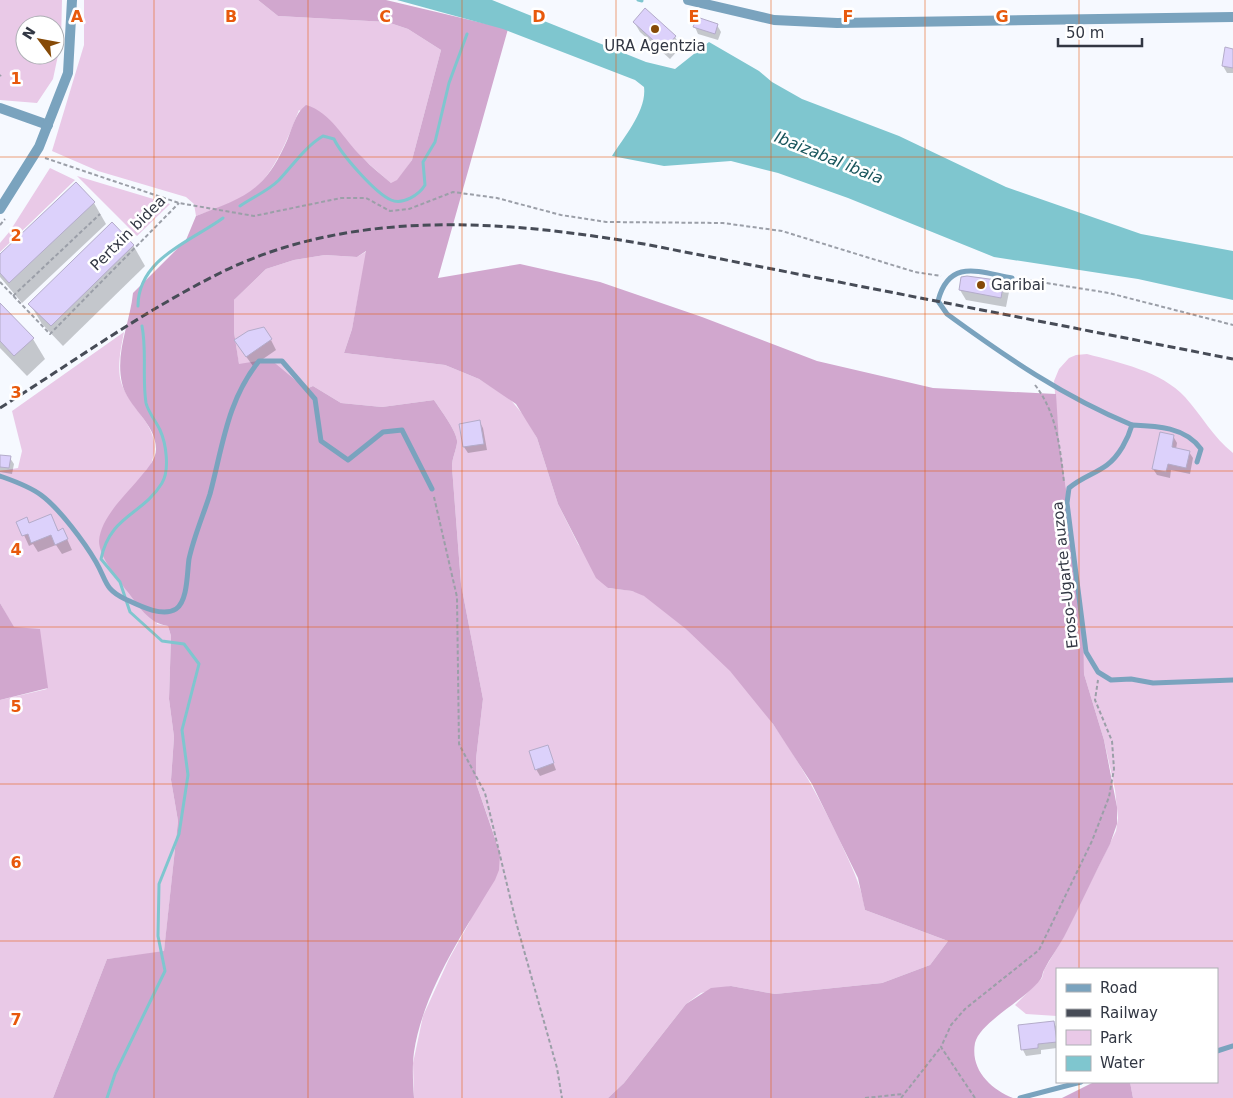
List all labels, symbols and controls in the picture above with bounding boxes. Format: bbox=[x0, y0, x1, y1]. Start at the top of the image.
text: A bbox=[71, 7, 84, 26]
text: B bbox=[225, 7, 237, 26]
text: C bbox=[379, 7, 391, 26]
text: D bbox=[532, 7, 546, 26]
text: E bbox=[689, 7, 699, 26]
text: F bbox=[843, 7, 853, 26]
text: G bbox=[995, 7, 1009, 26]
north arrow bbox=[15, 15, 65, 65]
scale bar bbox=[1058, 15, 1142, 47]
marker: URA Agentzia bbox=[649, 23, 661, 35]
text: N bbox=[19, 24, 39, 42]
text: 50 m bbox=[1066, 24, 1104, 42]
place label: URA Agentzia bbox=[604, 37, 706, 55]
text: 1 bbox=[10, 69, 22, 88]
water label: Ibaizabal ibaia bbox=[772, 127, 886, 188]
street label: Pertxin bidea bbox=[87, 192, 169, 274]
text: 2 bbox=[10, 226, 22, 245]
place label: Garibai bbox=[991, 276, 1045, 294]
marker: Garibai bbox=[975, 279, 987, 291]
text: 3 bbox=[10, 383, 22, 402]
street label: Eroso-Ugarte auzoa bbox=[1048, 501, 1082, 649]
text: 4 bbox=[10, 540, 22, 559]
text: 5 bbox=[10, 697, 22, 716]
text: 6 bbox=[10, 853, 22, 872]
legend bbox=[1056, 968, 1218, 1083]
text: Road bbox=[1100, 979, 1138, 997]
text: Railway bbox=[1100, 1004, 1158, 1022]
text: 7 bbox=[10, 1010, 22, 1029]
text: Park bbox=[1100, 1029, 1133, 1047]
text: Water bbox=[1100, 1054, 1145, 1072]

